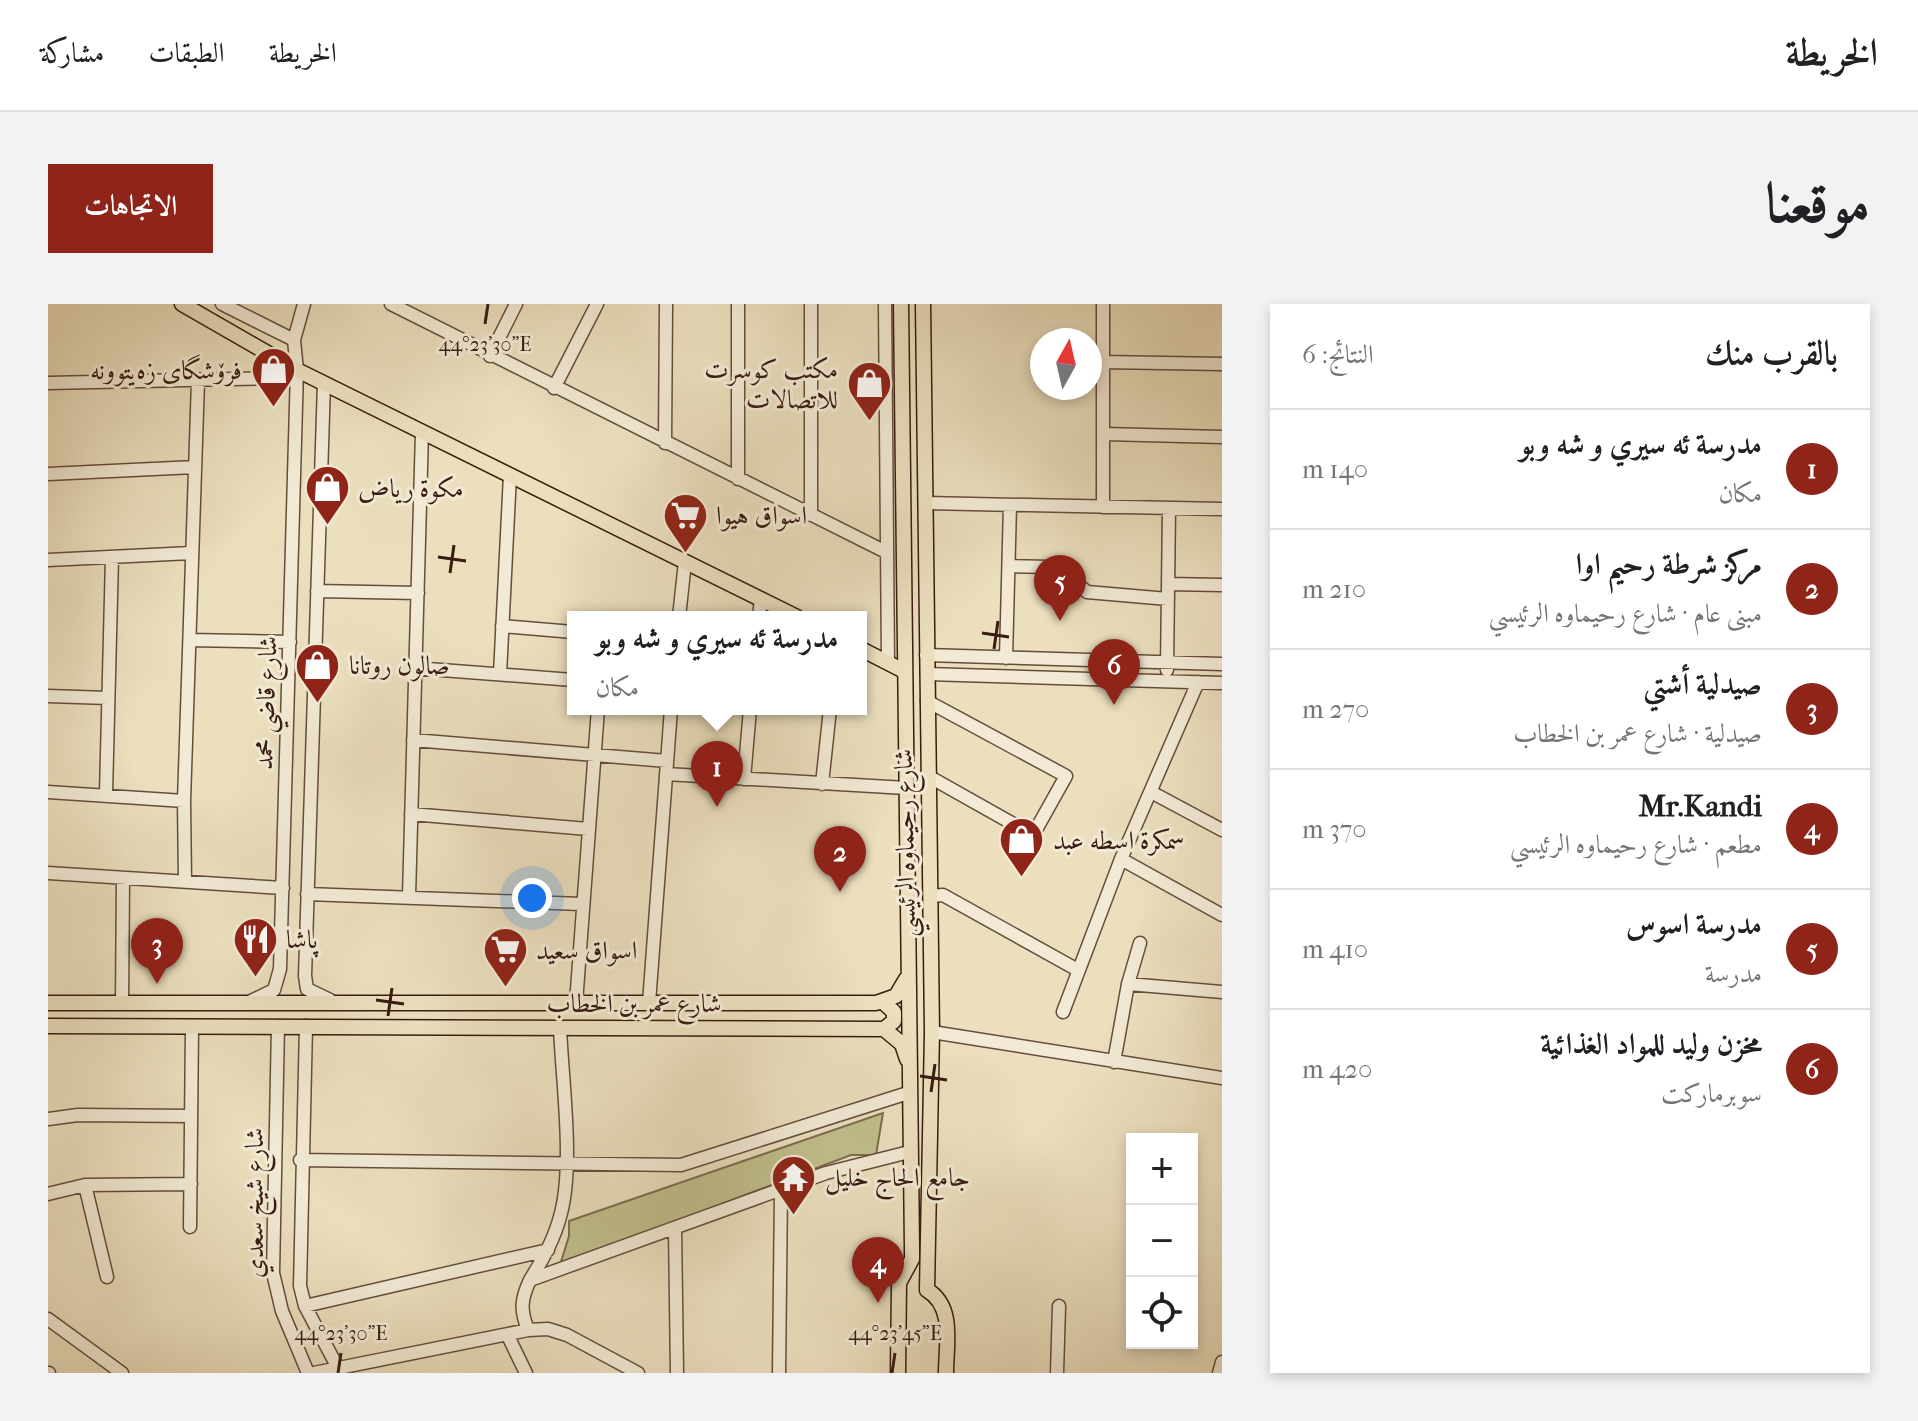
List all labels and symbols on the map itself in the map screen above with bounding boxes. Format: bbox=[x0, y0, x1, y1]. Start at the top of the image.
north arrow bbox=[1030, 328, 1102, 400]
text: 44°23'30"E bbox=[438, 333, 532, 356]
shop icon: فرۆشگای زەیتوونە bbox=[249, 346, 297, 409]
place label: فرۆشگای زەیتوونە bbox=[90, 354, 242, 387]
place label: مكتب كوسرت للاتصالات bbox=[704, 354, 838, 415]
shop icon: مكتب كوسرت للاتصالات bbox=[845, 360, 893, 423]
shop icon: مكوة رياض bbox=[303, 464, 351, 527]
place label: مكوة رياض bbox=[358, 473, 464, 505]
supermarket icon: اسواق هيوا bbox=[661, 491, 709, 554]
place label: اسواق هيوا bbox=[716, 500, 807, 532]
pin: 5 bbox=[1034, 555, 1086, 621]
street label: شارع قاضي محمد bbox=[248, 636, 292, 771]
pin: 6 bbox=[1088, 639, 1140, 705]
shop icon: صالون روتانا bbox=[294, 641, 342, 704]
place label: صالون روتانا bbox=[349, 650, 450, 682]
pin: 1 bbox=[691, 741, 743, 807]
street label: شارع رحيماوه الرئيسي bbox=[888, 748, 930, 937]
shop icon: سمكرة اسطه عبد bbox=[998, 816, 1046, 879]
place label: سمكرة اسطه عبد bbox=[1053, 825, 1185, 856]
pin: 2 bbox=[814, 826, 866, 892]
your location bbox=[512, 878, 552, 918]
restaurant icon: پاشا bbox=[231, 915, 279, 978]
pin: 3 bbox=[131, 918, 183, 984]
place label: پاشا bbox=[286, 924, 319, 958]
supermarket icon: اسواق سعيد bbox=[481, 926, 529, 989]
place label: اسواق سعيد bbox=[536, 935, 637, 967]
street label: شارع عمر بن الخطاب bbox=[547, 988, 721, 1025]
street label: شارع شيخ سعدي bbox=[239, 1128, 278, 1278]
temple icon: جامع الحاج خليل bbox=[770, 1153, 818, 1216]
place label: جامع الحاج خليل bbox=[825, 1162, 970, 1201]
pin: 4 bbox=[852, 1237, 904, 1303]
text: 44°23'30"E bbox=[294, 1322, 388, 1345]
text: 44°23'45"E bbox=[848, 1322, 942, 1345]

